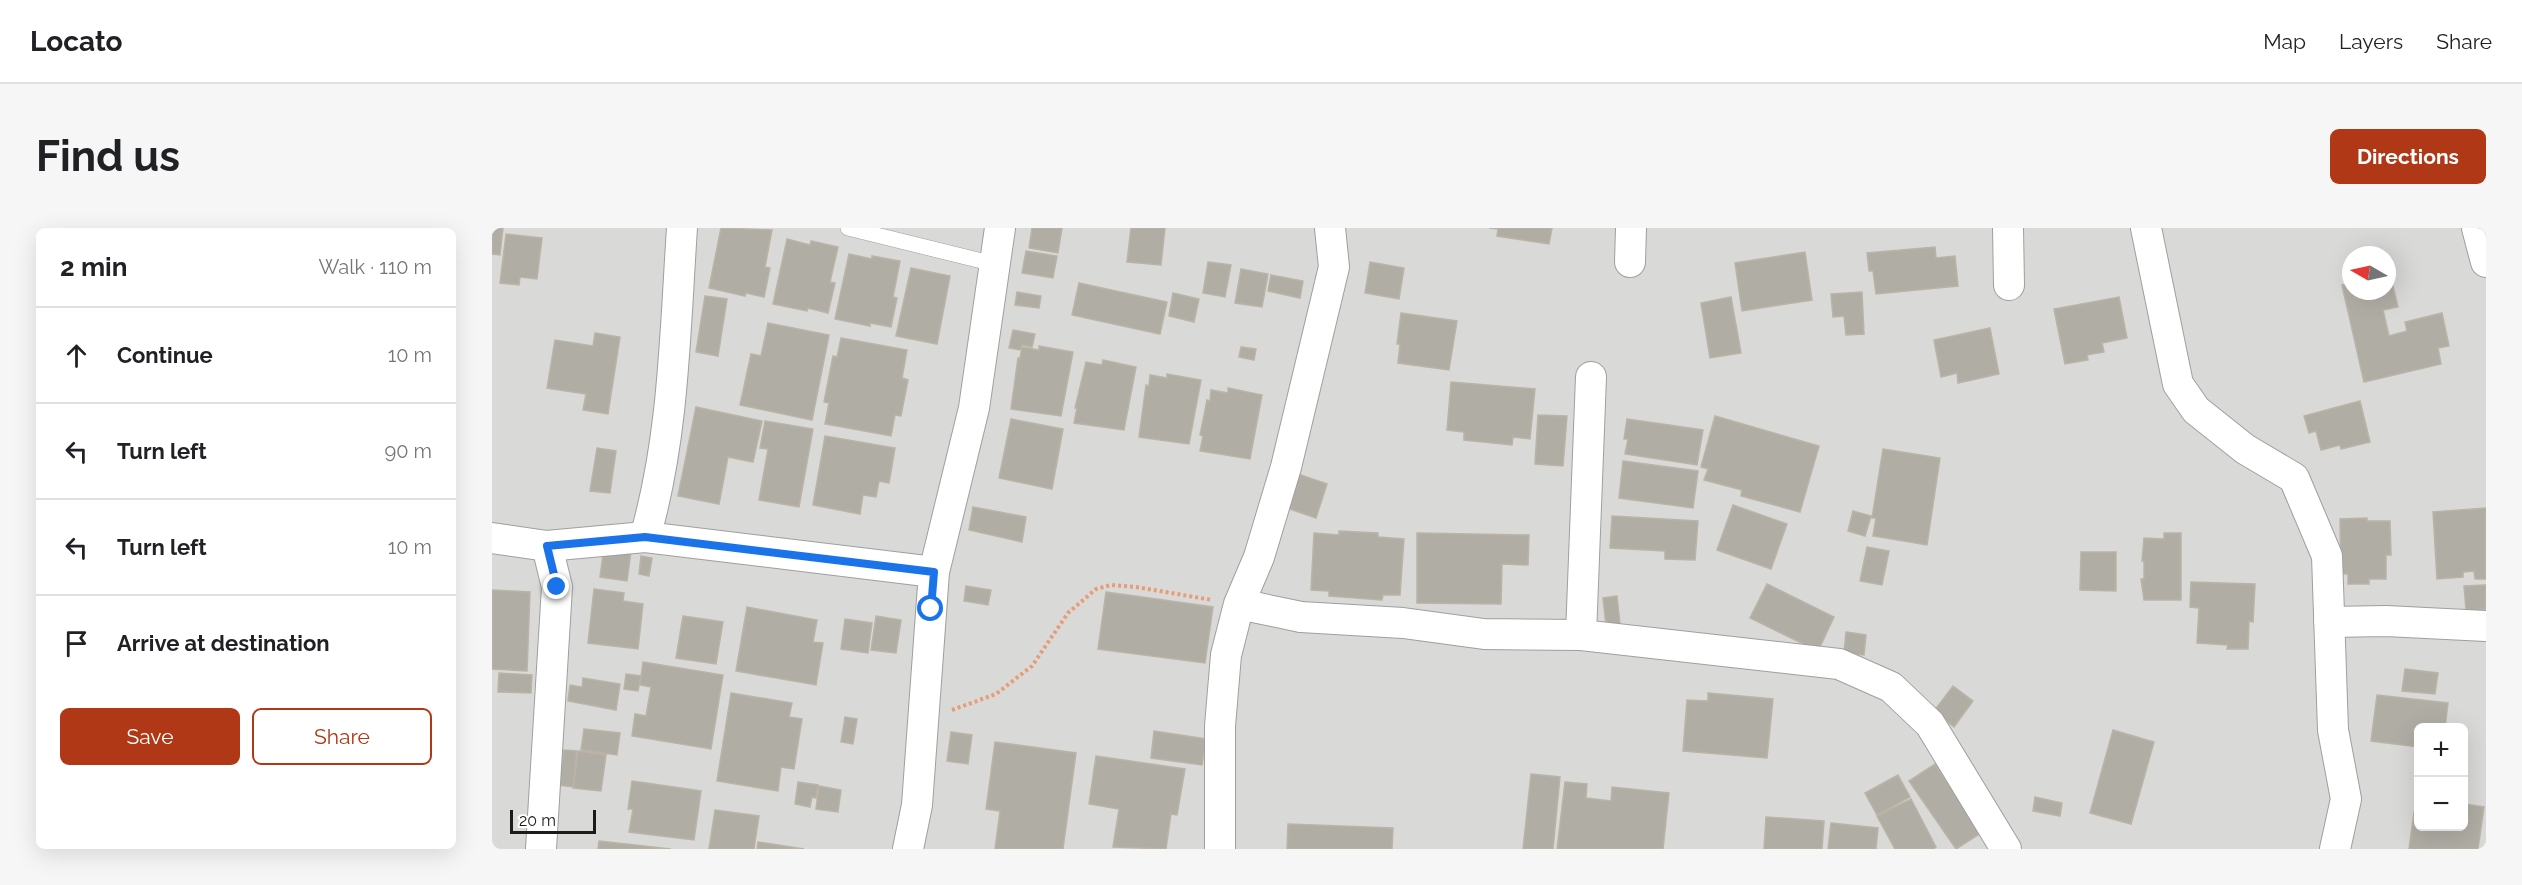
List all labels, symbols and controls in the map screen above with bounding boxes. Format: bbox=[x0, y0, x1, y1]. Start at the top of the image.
text: Locato bbox=[30, 25, 122, 58]
text: Map bbox=[2263, 29, 2306, 54]
text: Layers bbox=[2339, 29, 2403, 54]
text: Share bbox=[2436, 29, 2492, 54]
button: Directions bbox=[2330, 129, 2486, 184]
text: Find us bbox=[36, 132, 180, 181]
north arrow bbox=[2342, 246, 2396, 300]
text: 2 min bbox=[60, 252, 127, 282]
text: Walk · 110 m bbox=[318, 255, 432, 279]
icon: ahead bbox=[60, 339, 93, 372]
text: Continue bbox=[117, 342, 213, 368]
text: 10 m bbox=[388, 343, 432, 367]
icon: left bbox=[60, 435, 93, 468]
text: Turn left bbox=[117, 438, 207, 464]
text: 90 m bbox=[385, 439, 432, 463]
icon: left bbox=[60, 531, 93, 564]
text: Turn left bbox=[117, 534, 207, 560]
text: 10 m bbox=[388, 535, 432, 559]
route end bbox=[543, 573, 569, 599]
route start bbox=[917, 595, 943, 621]
icon: arrive bbox=[60, 627, 93, 660]
text: Arrive at destination bbox=[117, 630, 330, 656]
button: Save bbox=[60, 708, 240, 765]
button: Share bbox=[252, 708, 432, 765]
map controls bbox=[2414, 723, 2468, 831]
button: + bbox=[2414, 723, 2468, 777]
button: − bbox=[2414, 777, 2468, 831]
scale bar bbox=[510, 807, 596, 834]
text: 20 m bbox=[519, 811, 556, 830]

